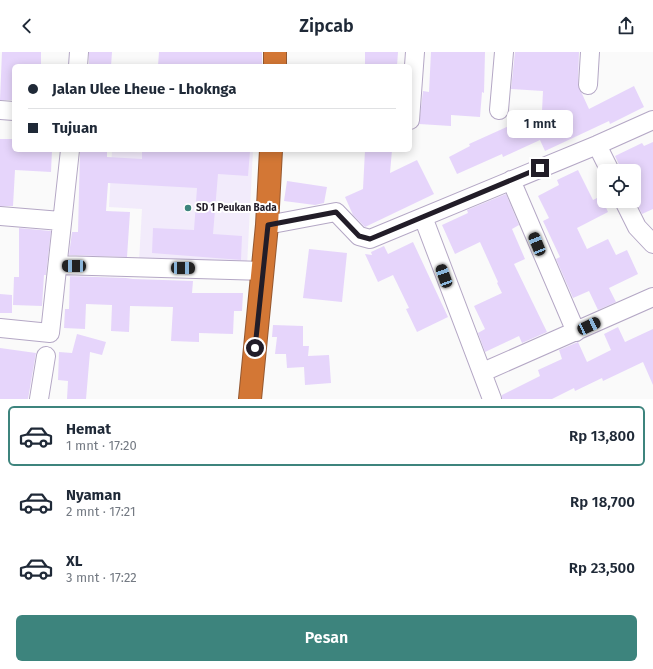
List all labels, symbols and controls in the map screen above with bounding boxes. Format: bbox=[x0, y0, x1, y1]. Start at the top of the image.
icon: back bbox=[16, 15, 38, 37]
text: Zipcab bbox=[299, 15, 354, 37]
icon: share bbox=[615, 15, 637, 37]
text: Jalan Ulee Lheue - Lhoknga bbox=[52, 80, 237, 98]
callout: 1 mnt bbox=[507, 110, 573, 138]
text: 1 mnt bbox=[524, 116, 556, 131]
text: Tujuan bbox=[52, 119, 98, 137]
route end bbox=[531, 159, 549, 177]
map controls bbox=[597, 164, 641, 208]
button: locate bbox=[597, 164, 641, 208]
place label: SD 1 Peukan Bada bbox=[196, 202, 277, 214]
marker: SD 1 Peukan Bada bbox=[183, 203, 193, 213]
car bbox=[527, 231, 547, 257]
car bbox=[62, 260, 86, 272]
car bbox=[171, 262, 195, 274]
car bbox=[434, 263, 454, 289]
car bbox=[576, 315, 602, 337]
route start bbox=[246, 339, 264, 357]
icon: car bbox=[18, 418, 54, 454]
text: Hemat bbox=[66, 420, 111, 438]
text: Rp 13,800 bbox=[569, 427, 635, 445]
text: 1 mnt · 17:20 bbox=[66, 438, 137, 453]
icon: car bbox=[18, 484, 54, 520]
text: Nyaman bbox=[66, 486, 121, 504]
text: Rp 18,700 bbox=[570, 493, 635, 511]
text: 2 mnt · 17:21 bbox=[66, 504, 136, 519]
icon: car bbox=[18, 550, 54, 586]
text: XL bbox=[66, 552, 82, 570]
text: Rp 23,500 bbox=[569, 559, 635, 577]
text: 3 mnt · 17:22 bbox=[66, 570, 137, 585]
button: Pesan bbox=[16, 615, 637, 661]

